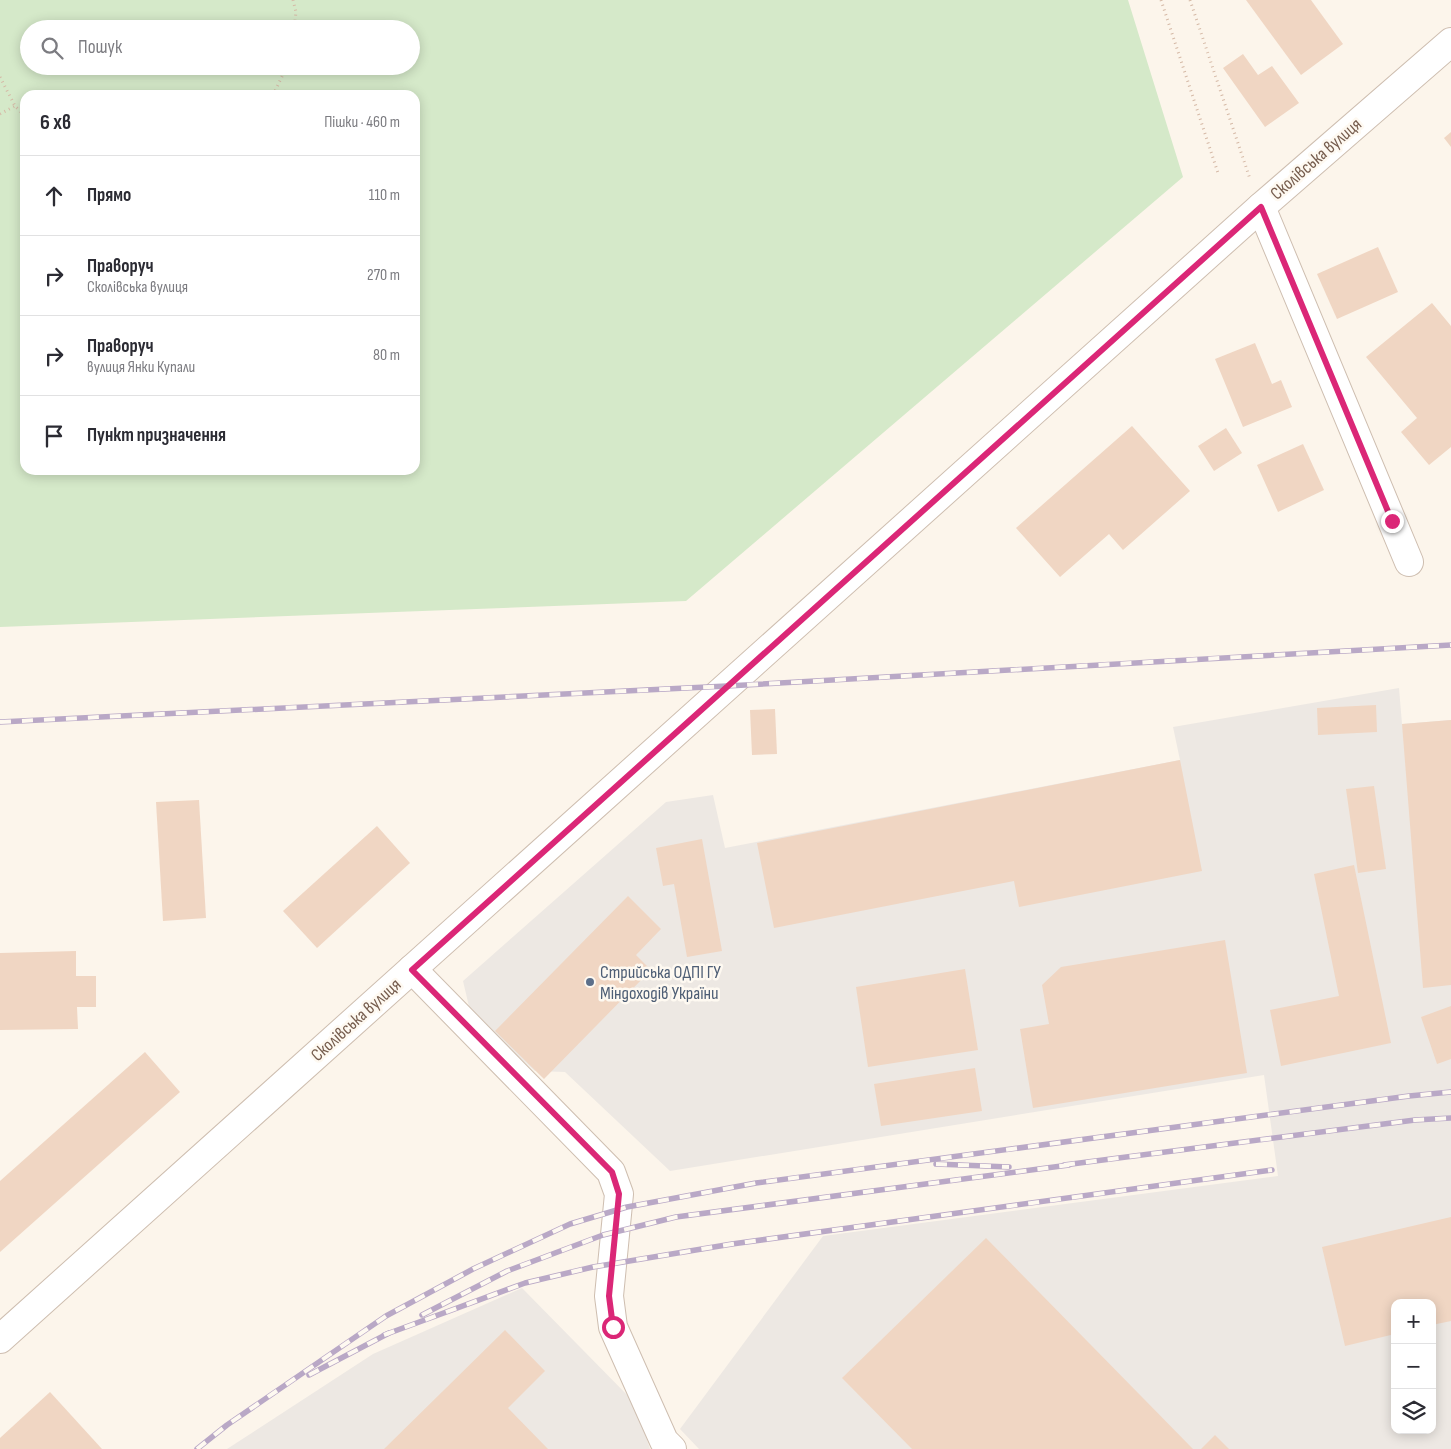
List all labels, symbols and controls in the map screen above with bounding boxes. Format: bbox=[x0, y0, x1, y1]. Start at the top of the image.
search box bbox=[20, 20, 420, 75]
icon: search bbox=[38, 34, 66, 62]
text: Пошук bbox=[78, 36, 122, 59]
text: 6 хв bbox=[40, 110, 71, 135]
text: Пішки · 460 m bbox=[324, 113, 400, 132]
street label: Сколівська вулиця bbox=[1266, 114, 1366, 204]
icon: ahead bbox=[40, 182, 68, 210]
text: Прямо bbox=[87, 184, 131, 207]
text: 110 m bbox=[369, 186, 400, 205]
text: Праворуч bbox=[87, 255, 154, 278]
icon: right bbox=[40, 262, 68, 290]
text: 270 m bbox=[367, 266, 400, 285]
text: Сколівська вулиця bbox=[87, 278, 188, 297]
text: Праворуч bbox=[87, 335, 154, 358]
icon: right bbox=[40, 342, 68, 370]
text: 80 m bbox=[373, 346, 400, 365]
text: вулиця Янки Купали bbox=[87, 358, 195, 377]
icon: arrive bbox=[40, 422, 68, 450]
text: Пункт призначення bbox=[87, 424, 226, 447]
route end bbox=[1381, 510, 1404, 533]
place label: Стрийська ОДПІ ГУ Міндоходів України bbox=[600, 962, 721, 1004]
street label: Сколівська вулиця bbox=[307, 974, 405, 1066]
marker: Стрийська ОДПІ ГУ Міндоходів України bbox=[584, 976, 596, 988]
map controls bbox=[1391, 1299, 1436, 1434]
button: + bbox=[1391, 1299, 1436, 1344]
route start bbox=[602, 1316, 625, 1339]
button: − bbox=[1391, 1344, 1436, 1389]
button: layers bbox=[1391, 1389, 1436, 1434]

